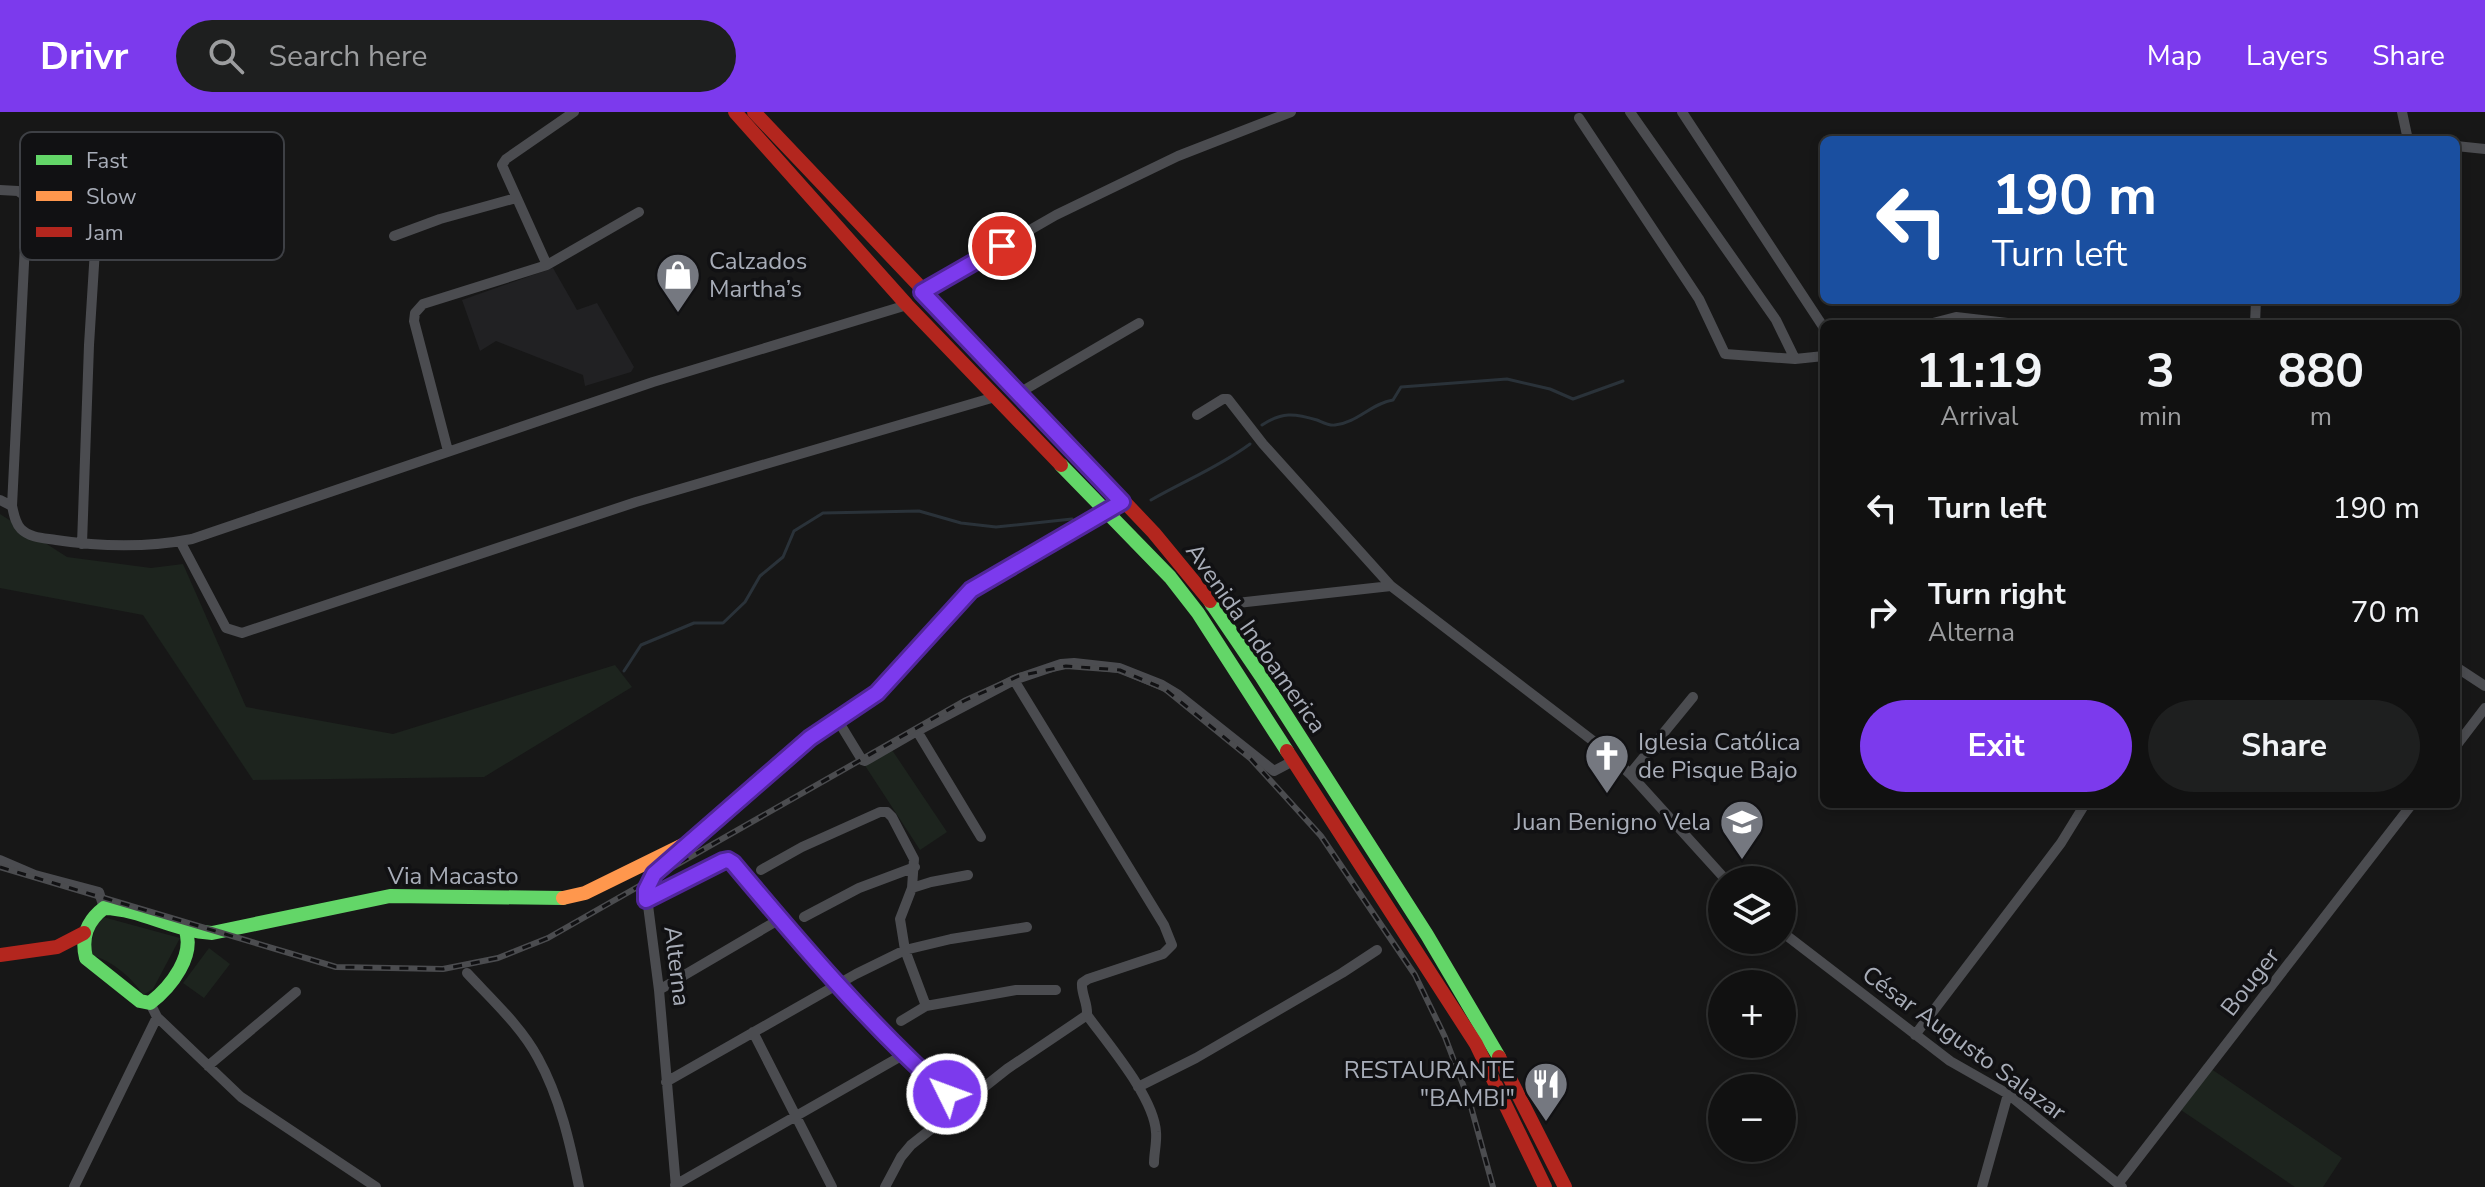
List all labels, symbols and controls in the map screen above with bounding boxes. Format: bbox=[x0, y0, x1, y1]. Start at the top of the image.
search box bbox=[176, 20, 736, 92]
text: Drivr bbox=[40, 31, 128, 82]
icon: search bbox=[204, 34, 248, 78]
text: Search here bbox=[268, 36, 427, 77]
text: Map bbox=[2147, 37, 2202, 75]
text: Layers bbox=[2246, 37, 2328, 75]
text: Share bbox=[2372, 37, 2445, 75]
legend bbox=[20, 132, 284, 260]
text: Fast bbox=[86, 146, 128, 176]
text: 190 m bbox=[1992, 157, 2157, 234]
icon: left bbox=[1860, 168, 1964, 272]
text: Slow bbox=[86, 182, 137, 212]
pin bbox=[968, 212, 1036, 280]
text: Jam bbox=[85, 218, 124, 248]
icon: arrive bbox=[980, 224, 1024, 268]
text: Turn left bbox=[1992, 230, 2127, 279]
place label: Calzados Martha’s bbox=[709, 245, 807, 305]
shop icon: Calzados Martha’s bbox=[654, 251, 702, 314]
text: 11:19 bbox=[1916, 338, 2043, 404]
text: 3 bbox=[2146, 338, 2175, 404]
text: 880 bbox=[2278, 338, 2364, 404]
text: Arrival bbox=[1940, 399, 2019, 434]
text: min bbox=[2139, 399, 2182, 434]
text: m bbox=[2310, 399, 2332, 434]
icon: left bbox=[1860, 486, 1904, 530]
text: Turn left bbox=[1928, 488, 2046, 529]
text: 190 m bbox=[2333, 488, 2420, 529]
street label: Avenida Indoamerica bbox=[1178, 537, 1334, 739]
text: Turn right bbox=[1928, 574, 2066, 615]
icon: right bbox=[1860, 590, 1904, 634]
text: 70 m bbox=[2351, 592, 2420, 633]
text: Alterna bbox=[1928, 615, 2015, 650]
button: Exit bbox=[1860, 700, 2132, 792]
button: Share bbox=[2148, 700, 2420, 792]
place label: Iglesia Católica de Pisque Bajo bbox=[1638, 726, 1800, 786]
church icon: Iglesia Católica de Pisque Bajo bbox=[1583, 732, 1631, 795]
school or university icon: Juan Benigno Vela bbox=[1718, 798, 1766, 861]
place label: Juan Benigno Vela bbox=[1513, 806, 1711, 838]
street label: Via Macasto bbox=[386, 860, 519, 892]
map controls bbox=[1708, 866, 1796, 1162]
button: layers bbox=[1708, 866, 1796, 954]
street label: Alterna bbox=[656, 924, 698, 1008]
street label: Bouger bbox=[2213, 941, 2287, 1023]
street label: César Augusto Salazar bbox=[1856, 958, 2073, 1128]
button: + bbox=[1708, 970, 1796, 1058]
position arrow bbox=[905, 1052, 989, 1136]
place label: RESTAURANTE "BAMBI" bbox=[1344, 1054, 1515, 1114]
restaurant icon: RESTAURANTE "BAMBI" bbox=[1522, 1060, 1570, 1123]
button: − bbox=[1708, 1074, 1796, 1162]

